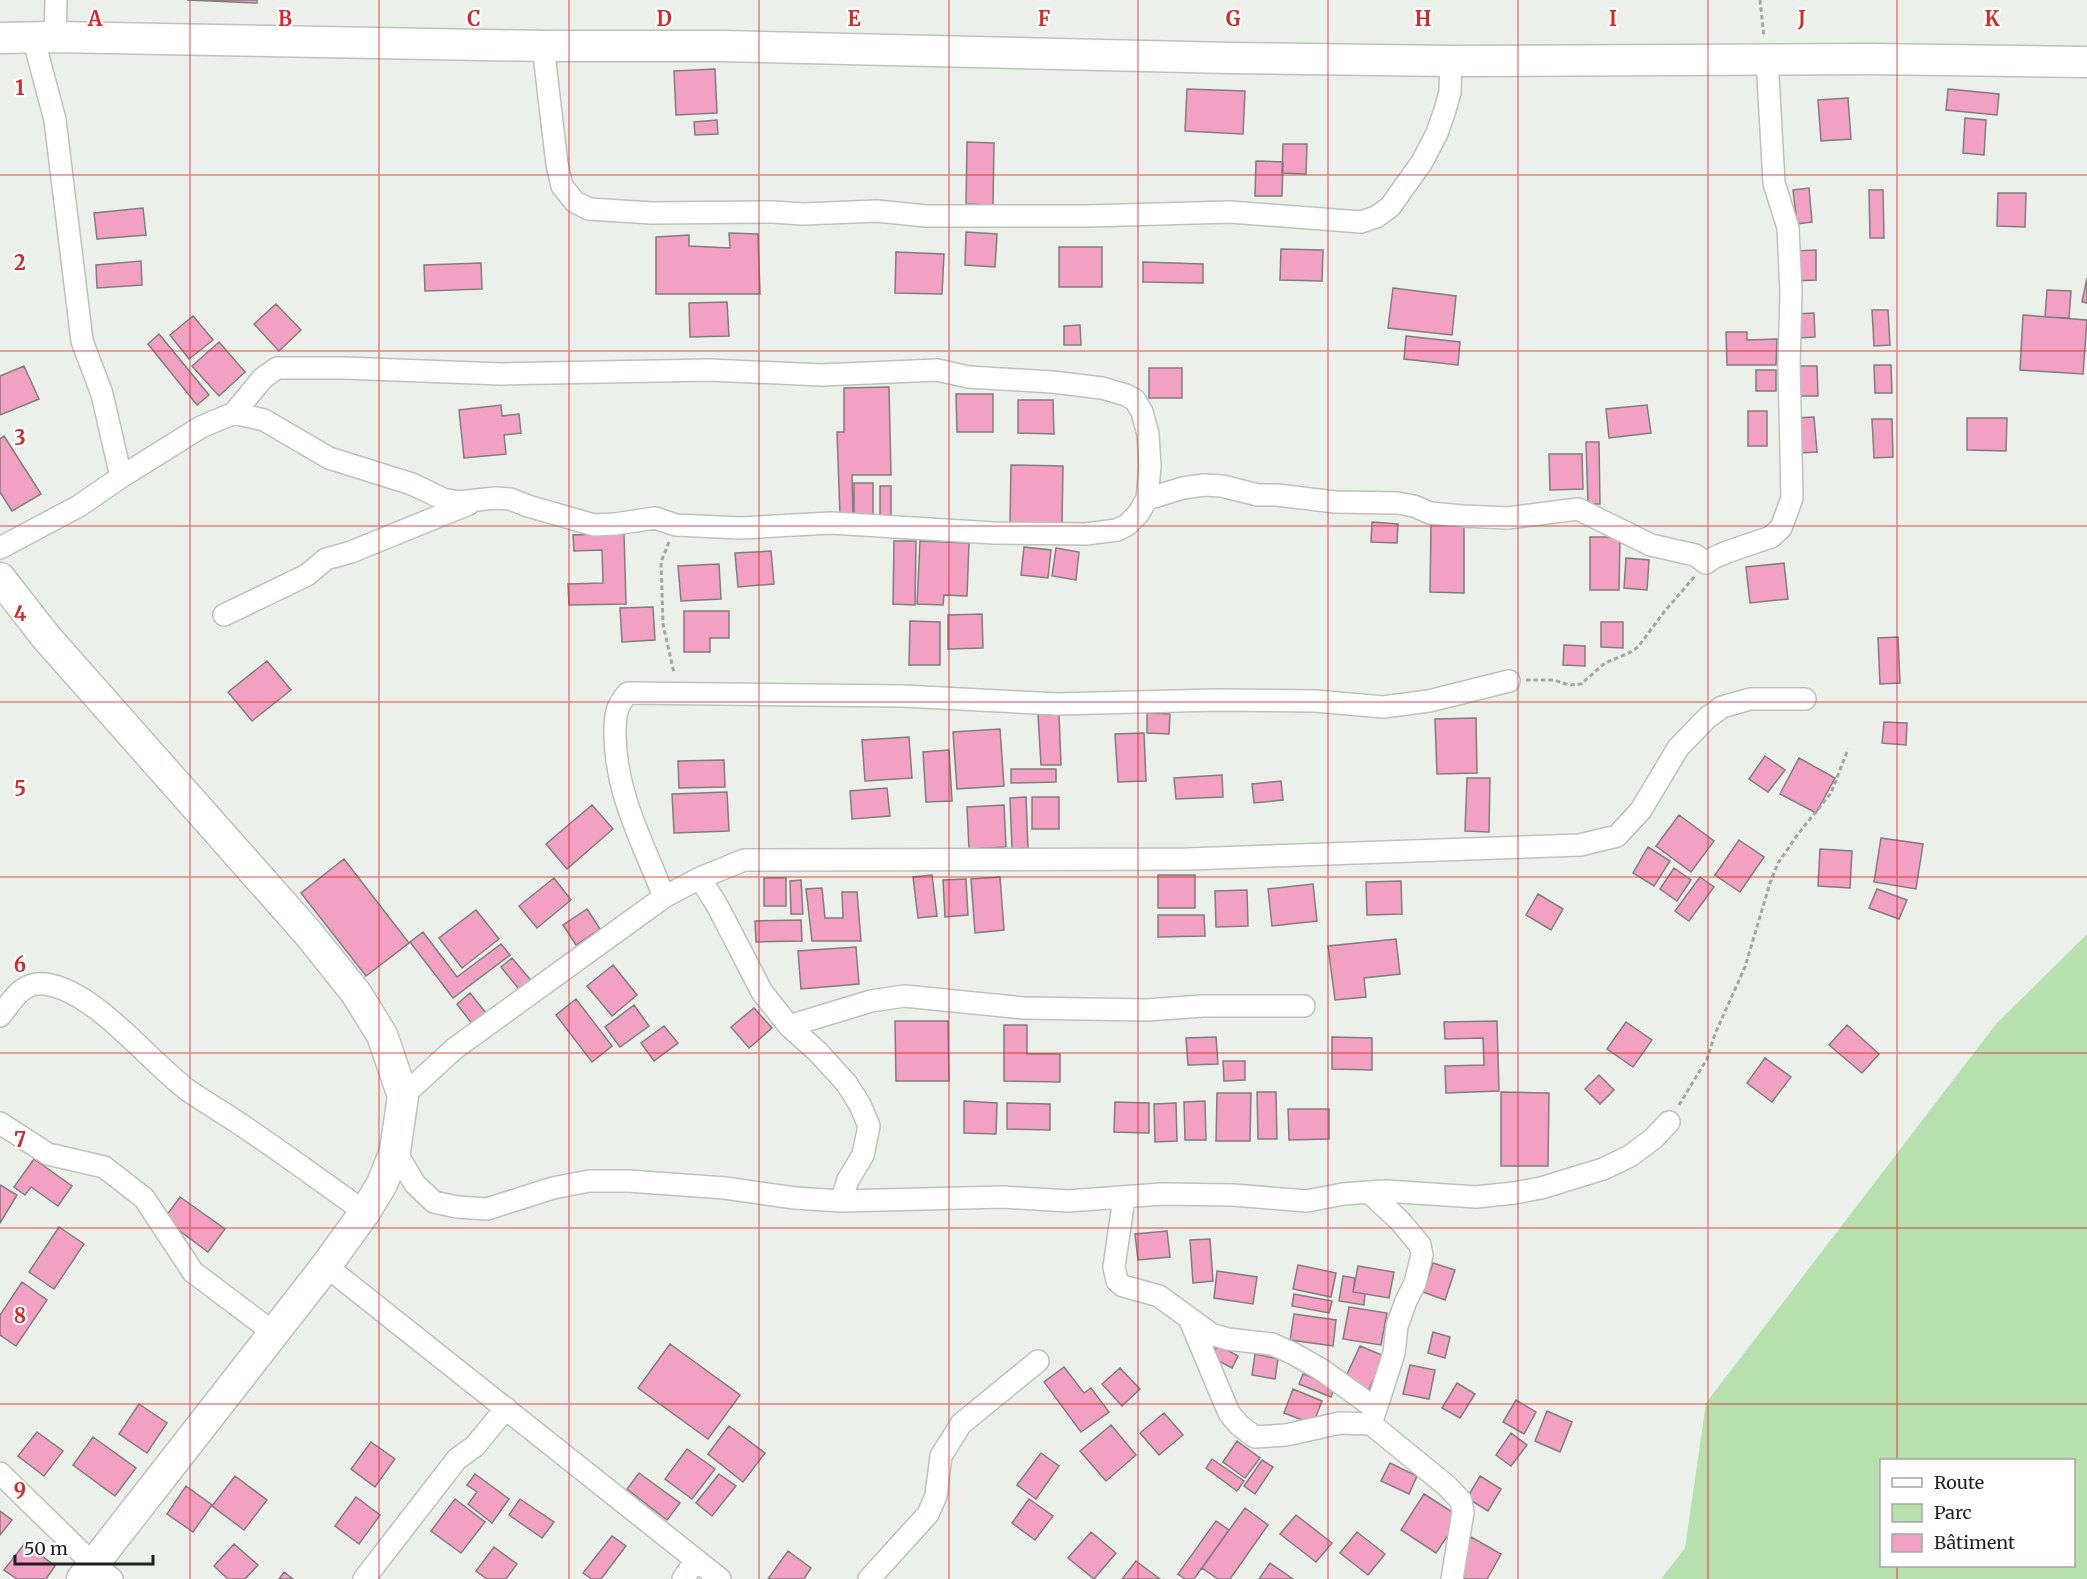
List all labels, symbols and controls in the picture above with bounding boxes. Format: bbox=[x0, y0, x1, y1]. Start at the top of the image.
text: A bbox=[87, 6, 103, 31]
text: B bbox=[278, 6, 292, 31]
text: C bbox=[467, 6, 481, 31]
text: D bbox=[656, 6, 672, 31]
text: E bbox=[847, 6, 861, 31]
text: F bbox=[1038, 6, 1051, 31]
text: G bbox=[1226, 6, 1241, 31]
text: H bbox=[1415, 6, 1431, 31]
text: I bbox=[1609, 6, 1617, 31]
text: J bbox=[1797, 6, 1806, 31]
text: K bbox=[1985, 6, 2000, 31]
text: 1 bbox=[15, 75, 25, 100]
text: 2 bbox=[14, 250, 26, 275]
text: 3 bbox=[14, 425, 26, 450]
text: 4 bbox=[14, 601, 27, 626]
text: 5 bbox=[14, 776, 26, 801]
text: 6 bbox=[14, 952, 26, 977]
text: 7 bbox=[14, 1127, 26, 1152]
text: 8 bbox=[14, 1303, 26, 1328]
legend bbox=[1880, 1459, 2075, 1567]
text: Route bbox=[1934, 1471, 1984, 1494]
text: 9 bbox=[14, 1478, 26, 1503]
text: Parc bbox=[1934, 1501, 1972, 1524]
scale bar bbox=[15, 1528, 153, 1566]
text: Bâtiment bbox=[1934, 1531, 2015, 1554]
text: 50 m bbox=[24, 1537, 68, 1560]

